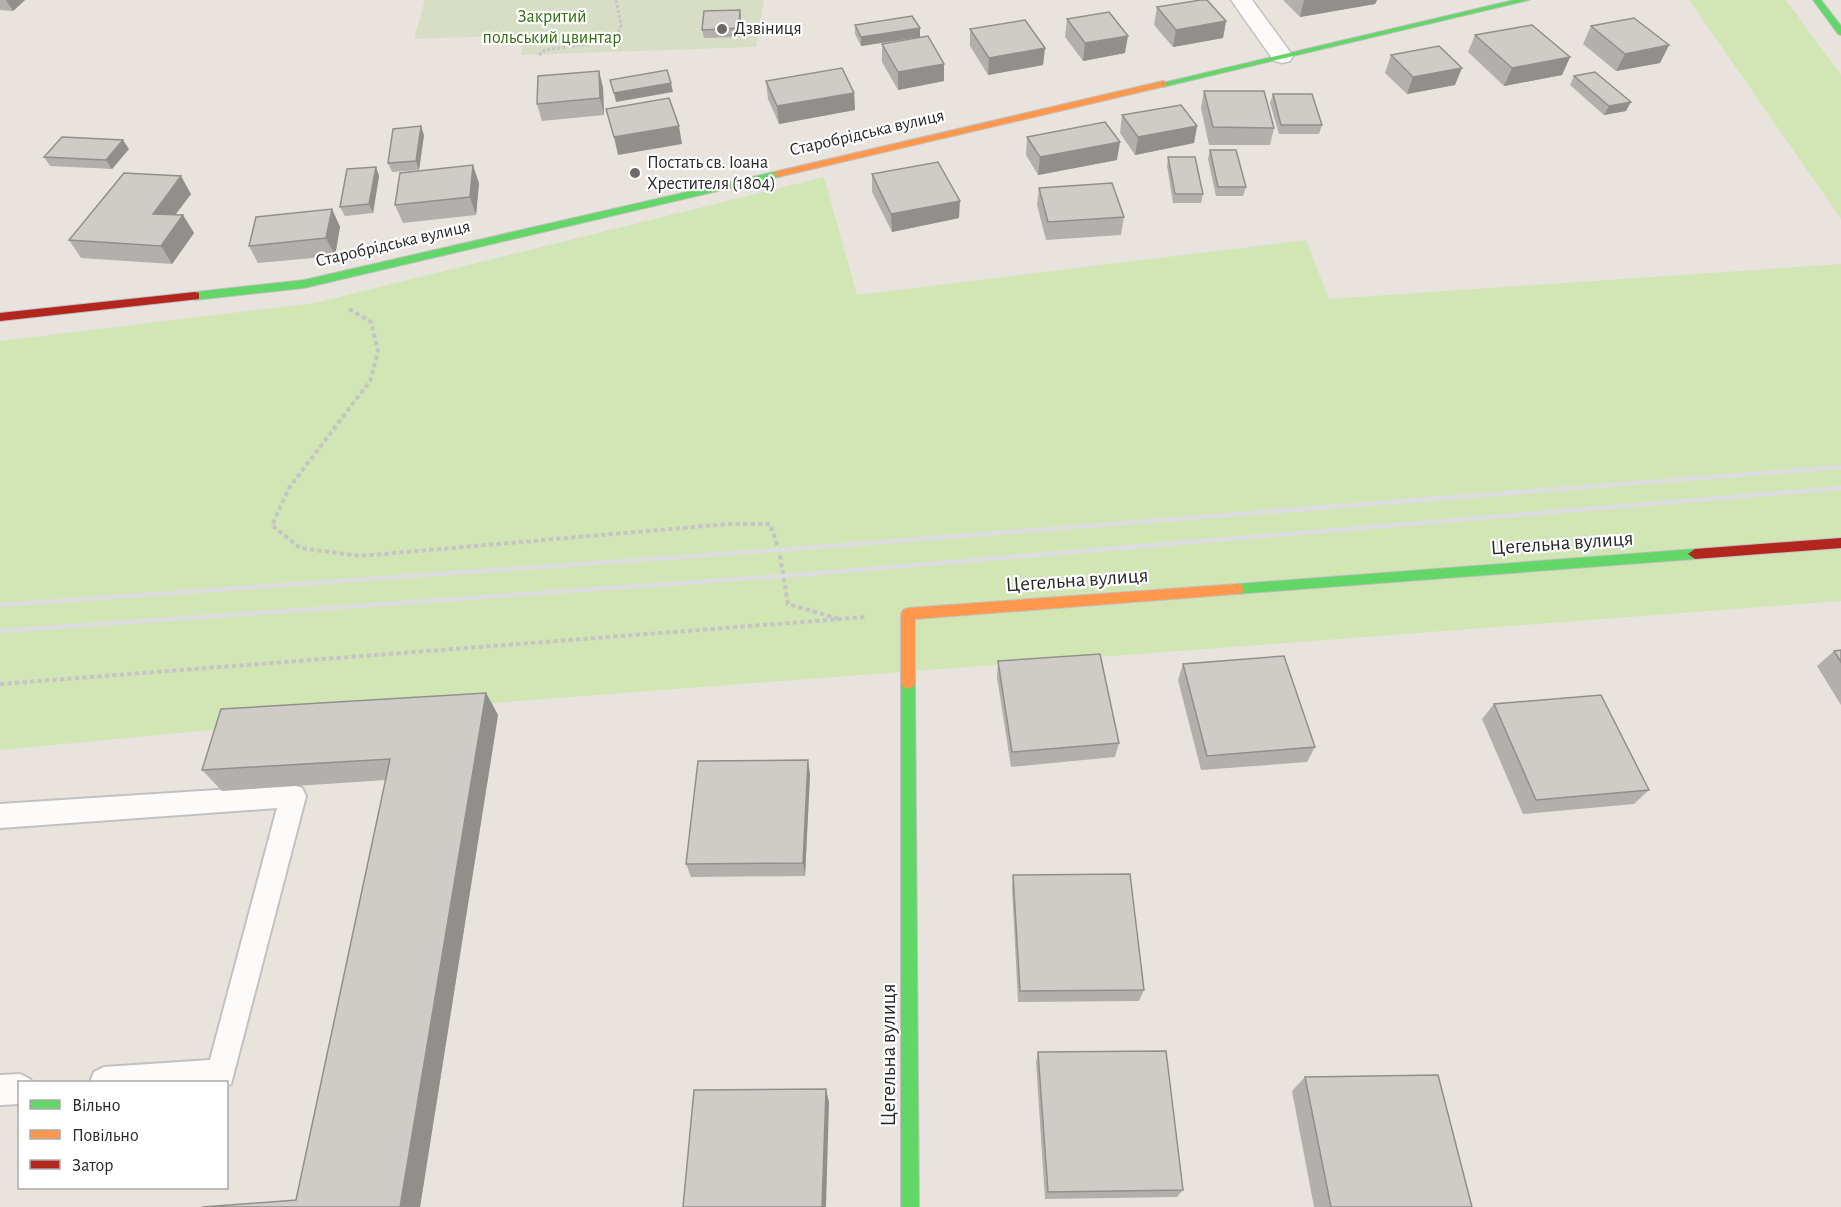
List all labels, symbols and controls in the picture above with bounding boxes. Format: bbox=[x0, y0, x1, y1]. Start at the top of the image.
park label: Закритий польський цвинтар bbox=[483, 8, 621, 47]
place label: Дзвіниця bbox=[734, 20, 802, 38]
marker: Дзвіниця bbox=[715, 22, 729, 36]
street label: Старобрідська вулиця bbox=[788, 105, 946, 160]
place label: Постать св. Іоана Хрестителя (1804) bbox=[647, 154, 776, 193]
marker: Постать св. Іоана Хрестителя (1804) bbox=[628, 166, 642, 180]
street label: Старобрідська вулиця bbox=[314, 216, 472, 271]
street label: Цегельна вулиця bbox=[1490, 528, 1634, 558]
street label: Цегельна вулиця bbox=[1005, 565, 1149, 595]
street label: Цегельна вулиця bbox=[878, 983, 899, 1127]
legend bbox=[18, 1081, 228, 1189]
text: Вільно bbox=[72, 1097, 120, 1115]
text: Повільно bbox=[72, 1127, 139, 1145]
text: Затор bbox=[72, 1157, 113, 1175]

